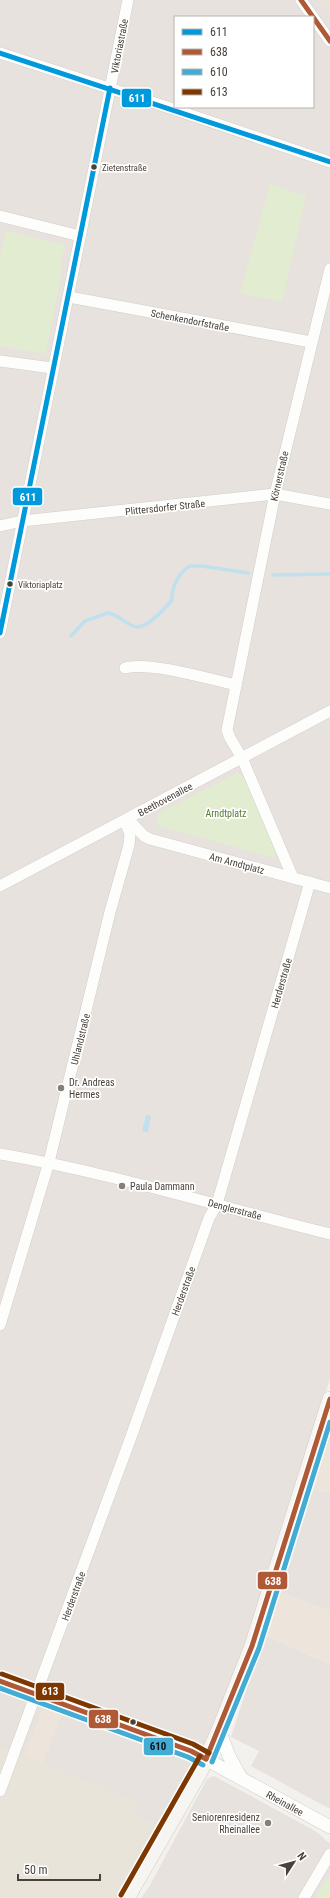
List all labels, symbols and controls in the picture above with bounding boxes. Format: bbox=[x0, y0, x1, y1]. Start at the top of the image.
legend bbox=[174, 16, 314, 108]
street label: Viktoriastraße bbox=[109, 18, 130, 74]
text: 611 bbox=[210, 25, 228, 39]
text: 638 bbox=[210, 45, 228, 59]
text: 610 bbox=[210, 65, 228, 79]
text: 613 bbox=[210, 85, 228, 99]
line badge: 611 bbox=[121, 88, 152, 108]
text: 611 bbox=[129, 92, 145, 105]
marker: Zietenstraße bbox=[89, 162, 99, 172]
place label: Zietenstraße bbox=[102, 163, 147, 173]
street label: Schenkendorfstraße bbox=[150, 308, 230, 334]
street label: Körnerstraße bbox=[268, 450, 291, 502]
line badge: 611 bbox=[12, 487, 43, 506]
text: 611 bbox=[20, 491, 36, 504]
street label: Plittersdorfer Straße bbox=[125, 498, 206, 517]
marker: Viktoriaplatz bbox=[5, 579, 15, 589]
place label: Viktoriaplatz bbox=[18, 580, 63, 590]
street label: Beethovenallee bbox=[136, 780, 195, 818]
park label: Arndtplatz bbox=[206, 808, 246, 819]
street label: Am Arndtplatz bbox=[208, 851, 266, 876]
street label: Herderstraße bbox=[269, 957, 294, 1009]
street label: Uhlandstraße bbox=[69, 1012, 92, 1066]
place label: Dr. Andreas Hermes bbox=[69, 1077, 115, 1100]
marker: Dr. Andreas Hermes bbox=[56, 1083, 66, 1093]
marker: Paula Dammann bbox=[117, 1181, 127, 1191]
place label: Paula Dammann bbox=[130, 1181, 195, 1192]
street label: Denglerstraße bbox=[207, 1197, 263, 1222]
street label: Herderstraße bbox=[169, 1265, 198, 1317]
street label: Herderstraße bbox=[59, 1570, 88, 1622]
line badge: 638 bbox=[257, 1571, 288, 1590]
text: 638 bbox=[265, 1575, 282, 1588]
line badge: 613 bbox=[35, 1682, 65, 1701]
text: 613 bbox=[42, 1685, 59, 1698]
line badge: 638 bbox=[88, 1709, 119, 1729]
text: 638 bbox=[95, 1713, 112, 1726]
unlabelled marker bbox=[128, 1717, 138, 1727]
line badge: 610 bbox=[143, 1737, 174, 1756]
text: 610 bbox=[150, 1740, 167, 1753]
street label: Rheinallee bbox=[264, 1789, 306, 1818]
place label: Seniorenresidenz Rheinallee bbox=[192, 1812, 260, 1835]
marker: Seniorenresidenz Rheinallee bbox=[263, 1818, 273, 1828]
north arrow bbox=[274, 1842, 314, 1882]
text: N bbox=[294, 1850, 309, 1863]
scale bar bbox=[18, 1856, 100, 1882]
text: 50 m bbox=[24, 1863, 48, 1877]

